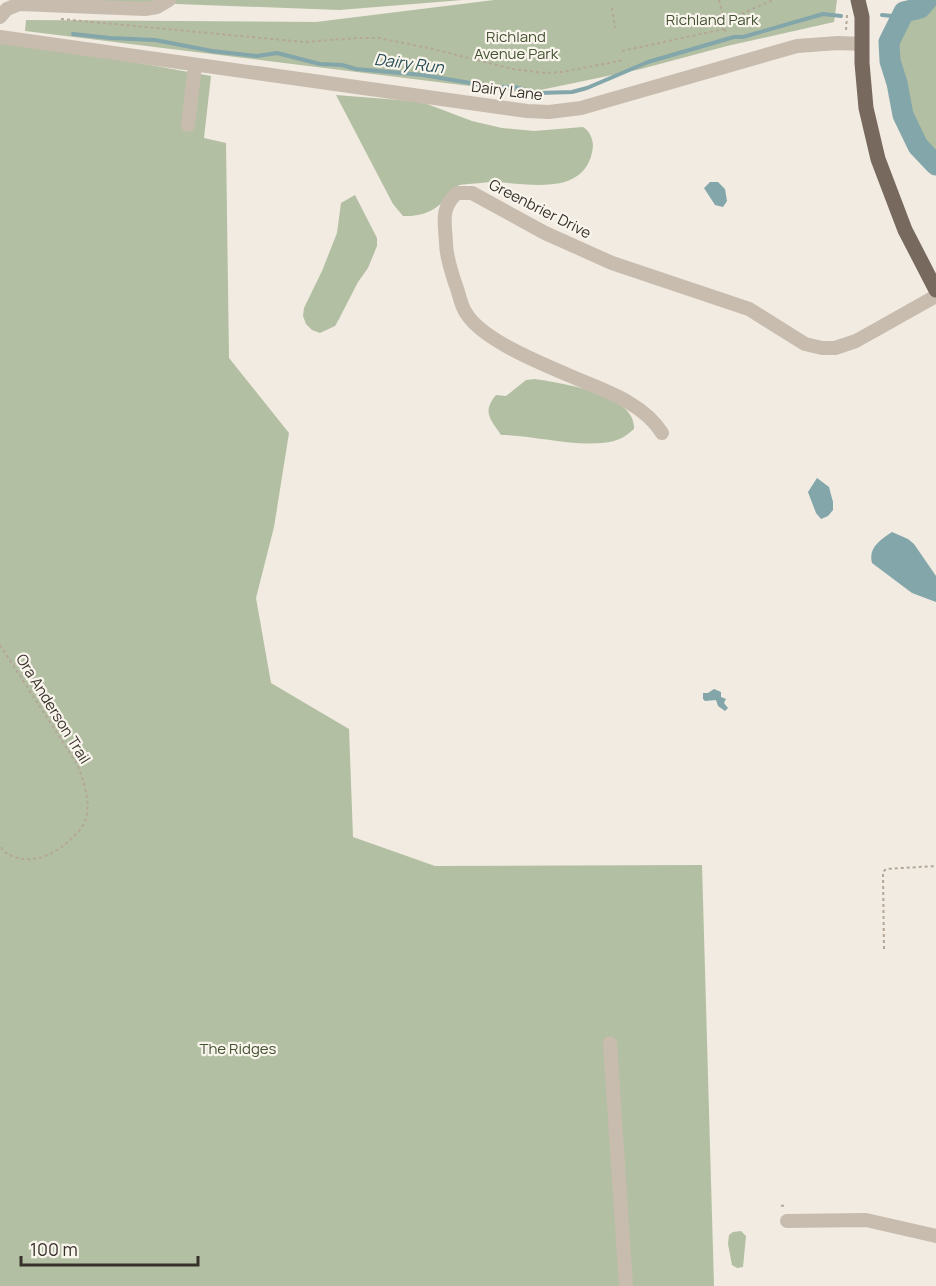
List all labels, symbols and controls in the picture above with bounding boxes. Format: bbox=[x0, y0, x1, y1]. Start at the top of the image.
park label: Richland Park bbox=[666, 9, 759, 30]
park label: Richland Avenue Park bbox=[474, 26, 559, 64]
water label: Dairy Run bbox=[373, 48, 445, 78]
street label: Dairy Lane bbox=[470, 76, 544, 105]
street label: Greenbrier Drive bbox=[486, 174, 595, 243]
street label: Ora Anderson Trail bbox=[11, 650, 96, 768]
park label: The Ridges bbox=[200, 1038, 277, 1059]
scale bar bbox=[21, 1229, 198, 1267]
text: 100 m bbox=[30, 1237, 78, 1261]

